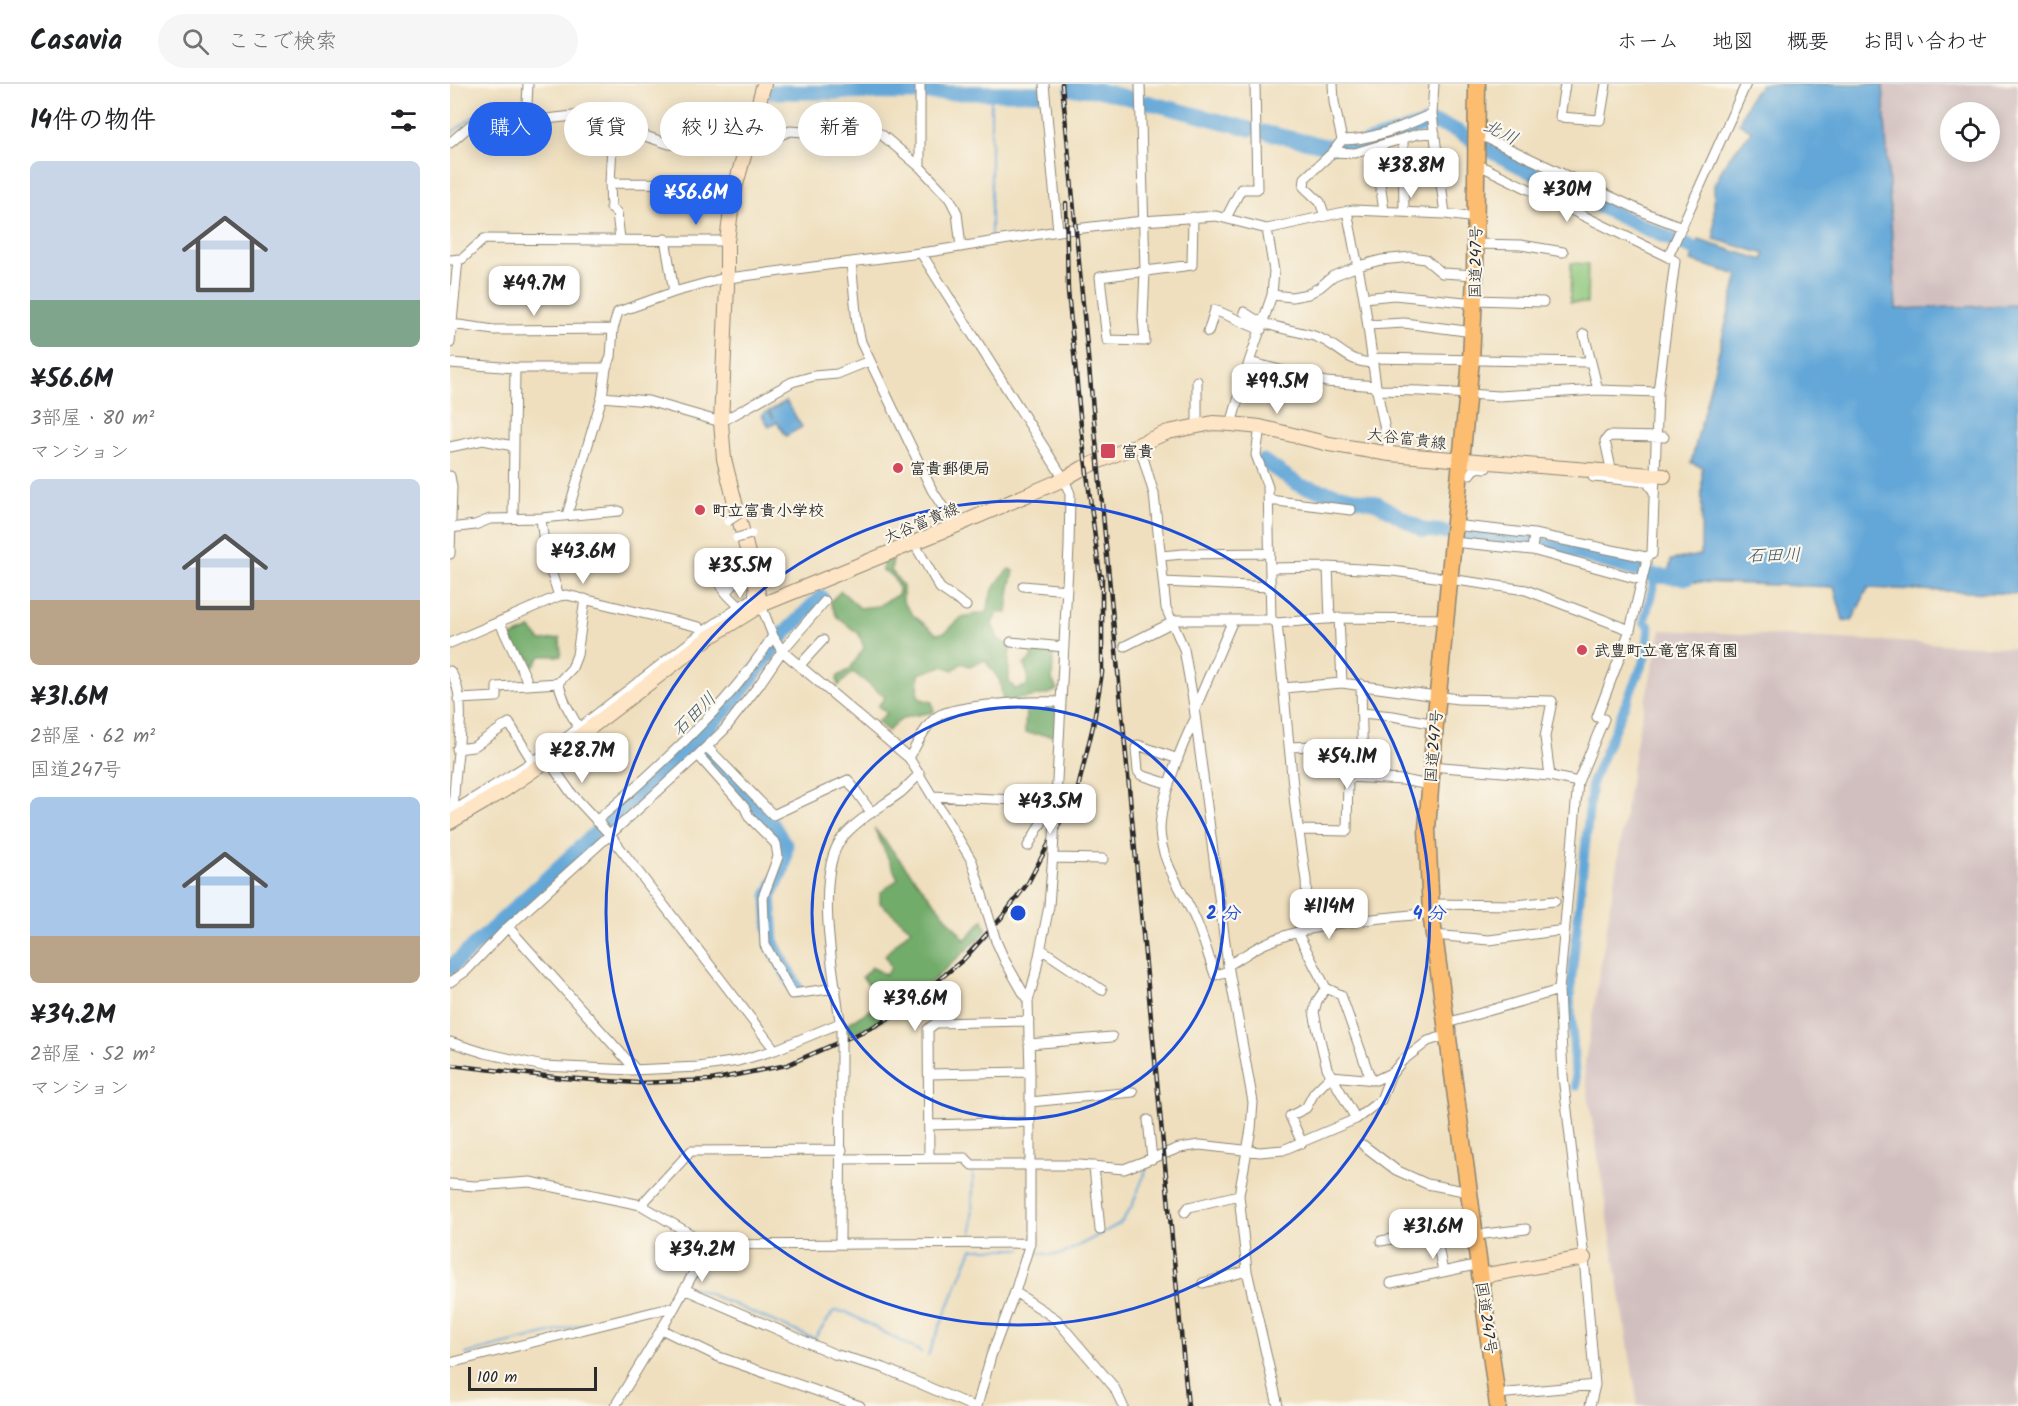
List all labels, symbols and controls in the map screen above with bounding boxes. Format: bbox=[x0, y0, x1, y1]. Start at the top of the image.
search box bbox=[158, 14, 578, 68]
text: Casavia bbox=[30, 19, 122, 64]
icon: search bbox=[179, 25, 212, 58]
text: ここで検索 bbox=[227, 25, 337, 60]
text: ホーム bbox=[1617, 26, 1679, 59]
text: 地図 bbox=[1712, 26, 1754, 59]
text: 概要 bbox=[1787, 26, 1829, 59]
text: お問い合わせ bbox=[1862, 26, 1988, 59]
text: 14件の物件 bbox=[30, 100, 156, 142]
chip: 購入 bbox=[468, 102, 552, 156]
chip: 賃貸 bbox=[564, 102, 648, 156]
chip: 絞り込み bbox=[660, 102, 786, 156]
chip: 新着 bbox=[798, 102, 882, 156]
map controls bbox=[1940, 102, 2000, 162]
button: locate bbox=[1940, 102, 2000, 162]
icon: filters bbox=[387, 104, 420, 137]
water label: 北川 bbox=[1478, 112, 1523, 154]
pin: ¥38.8M bbox=[1362, 148, 1460, 199]
text: ¥38.8M bbox=[1378, 151, 1444, 183]
pin: ¥30M bbox=[1531, 172, 1603, 223]
pin: ¥56.6M bbox=[647, 175, 745, 226]
text: ¥30M bbox=[1543, 175, 1591, 207]
text: ¥56.6M bbox=[664, 178, 728, 210]
icon: home bbox=[171, 200, 279, 308]
street label: 国道247号 bbox=[1463, 225, 1490, 299]
pin: ¥49.7M bbox=[485, 266, 583, 317]
text: ¥49.7M bbox=[503, 269, 565, 301]
text: ¥56.6M bbox=[30, 359, 113, 401]
pin: ¥99.5M bbox=[1228, 364, 1326, 415]
text: ¥99.5M bbox=[1246, 367, 1308, 399]
text: 3部屋 · 80 m² bbox=[30, 403, 154, 435]
street label: 大谷富貴線 bbox=[1366, 422, 1448, 457]
text: マンション bbox=[30, 437, 129, 469]
place label: 富貴 bbox=[1122, 440, 1154, 465]
marker: 富貴 bbox=[1099, 442, 1117, 460]
place label: 富貴郵便局 bbox=[910, 457, 990, 482]
marker: 富貴郵便局 bbox=[891, 461, 905, 475]
street label: 大谷富貴線 bbox=[880, 496, 963, 551]
place label: 町立富貴小学校 bbox=[712, 499, 824, 524]
marker: 町立富貴小学校 bbox=[693, 503, 707, 517]
icon: home bbox=[171, 518, 279, 626]
pin: ¥43.6M bbox=[534, 534, 632, 585]
text: ¥43.6M bbox=[551, 537, 615, 569]
water label: 石田川 bbox=[1747, 542, 1801, 571]
pin: ¥35.5M bbox=[691, 548, 789, 599]
text: ¥35.5M bbox=[708, 551, 772, 583]
place label: 武豊町立竜宮保育園 bbox=[1594, 639, 1738, 664]
marker: 武豊町立竜宮保育園 bbox=[1575, 643, 1589, 657]
text: ¥31.6M bbox=[30, 677, 108, 719]
water label: 石田川 bbox=[666, 686, 724, 744]
street label: 国道247号 bbox=[1419, 708, 1450, 784]
text: 2部屋 · 62 m² bbox=[30, 721, 155, 753]
pin: ¥28.7M bbox=[533, 733, 631, 784]
text: ¥28.7M bbox=[549, 736, 615, 768]
pin: ¥54.1M bbox=[1298, 739, 1396, 790]
text: ¥54.1M bbox=[1317, 742, 1377, 774]
text: 国道247号 bbox=[30, 755, 122, 787]
pin: ¥43.5M bbox=[1001, 784, 1099, 835]
text: ¥43.5M bbox=[1018, 787, 1082, 819]
icon: home bbox=[171, 836, 279, 944]
pin: ¥114M bbox=[1287, 889, 1371, 940]
text: ¥114M bbox=[1304, 892, 1354, 924]
text: 2 分 bbox=[1206, 900, 1242, 929]
text: 4 分 bbox=[1413, 900, 1447, 929]
centre of rings bbox=[1008, 903, 1028, 923]
pin: ¥39.6M bbox=[866, 981, 964, 1032]
text: ¥39.6M bbox=[883, 984, 947, 1016]
text: ¥34.2M bbox=[30, 995, 115, 1037]
text: 2部屋 · 52 m² bbox=[30, 1039, 155, 1071]
text: マンション bbox=[30, 1073, 129, 1105]
pin: ¥31.6M bbox=[1384, 1209, 1482, 1260]
text: ¥31.6M bbox=[1403, 1212, 1463, 1244]
pin: ¥34.2M bbox=[653, 1232, 751, 1283]
text: ¥34.2M bbox=[669, 1235, 735, 1267]
street label: 国道247号 bbox=[1468, 1280, 1503, 1356]
scale bar bbox=[468, 1364, 597, 1392]
text: 100 m bbox=[477, 1365, 517, 1390]

